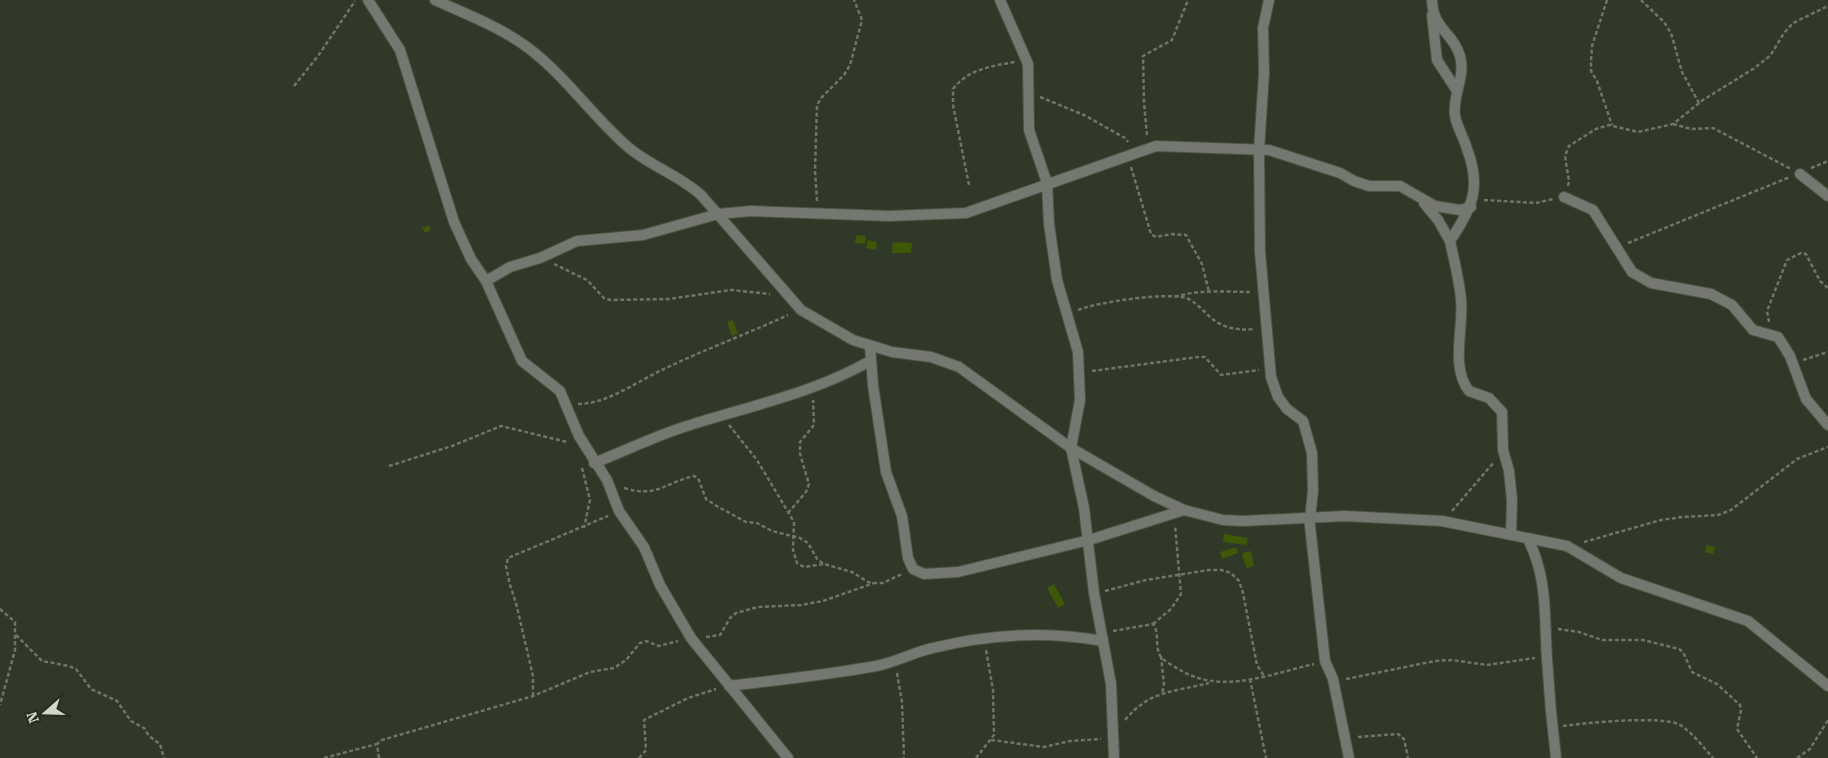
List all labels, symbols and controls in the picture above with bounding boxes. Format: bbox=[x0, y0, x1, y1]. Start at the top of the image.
north arrow bbox=[20, 688, 70, 738]
text: N bbox=[23, 709, 42, 725]

